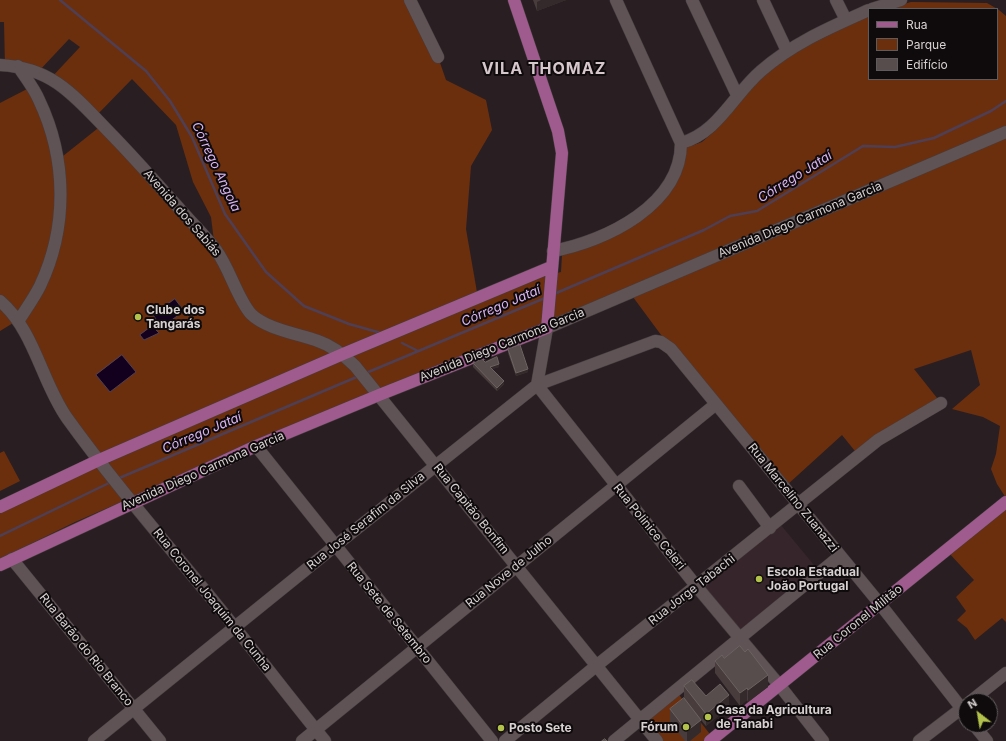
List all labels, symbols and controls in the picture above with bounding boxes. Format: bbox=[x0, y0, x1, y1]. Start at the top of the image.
legend bbox=[868, 8, 998, 80]
text: Rua bbox=[906, 17, 928, 32]
text: Parque bbox=[906, 37, 946, 52]
text: Edifício bbox=[906, 57, 948, 72]
district label: VILA THOMAZ bbox=[482, 59, 606, 79]
water label: Córrego Angola bbox=[188, 119, 244, 215]
water label: Córrego Jataí bbox=[755, 148, 835, 206]
street label: Avenida dos Sabiás bbox=[140, 167, 224, 259]
street label: Avenida Diego Carmona Garcia bbox=[716, 179, 884, 261]
water label: Córrego Jataí bbox=[459, 282, 543, 330]
place label: Clube dos Tangarás bbox=[146, 303, 205, 331]
street label: Avenida Diego Carmona Garcia bbox=[417, 305, 587, 385]
marker: Clube dos Tangarás bbox=[133, 312, 143, 322]
water label: Córrego Jataí bbox=[160, 409, 244, 457]
street label: Avenida Diego Carmona Garcia bbox=[119, 429, 287, 513]
street label: Rua Marcelino Zuanazzi bbox=[745, 441, 841, 555]
street label: Rua Capitão Bonfim bbox=[430, 461, 512, 557]
street label: Rua José Serafim da Silva bbox=[304, 469, 428, 573]
street label: Rua Polinice Celeri bbox=[610, 481, 688, 573]
street label: Rua Coronel Joaquim da Cunha bbox=[150, 526, 274, 674]
street label: Rua Nove de Julho bbox=[463, 533, 555, 611]
street label: Rua Jorge Tabachi bbox=[646, 552, 738, 628]
street label: Rua Sete de Setembro bbox=[344, 559, 434, 667]
place label: Escola Estadual João Portugal bbox=[767, 565, 859, 593]
marker: Escola Estadual João Portugal bbox=[754, 574, 764, 584]
street label: Rua Coronel Militão bbox=[811, 582, 905, 662]
street label: Rua Barão do Rio Branco bbox=[36, 591, 136, 709]
north arrow bbox=[958, 693, 998, 733]
text: N bbox=[965, 695, 980, 712]
place label: Casa da Agricultura de Tanabi bbox=[716, 703, 832, 731]
marker: Casa da Agricultura de Tanabi bbox=[703, 712, 713, 722]
place label: Fórum bbox=[641, 720, 678, 734]
place label: Posto Sete bbox=[509, 721, 572, 735]
marker: Fórum bbox=[681, 722, 691, 732]
marker: Posto Sete bbox=[496, 723, 506, 733]

